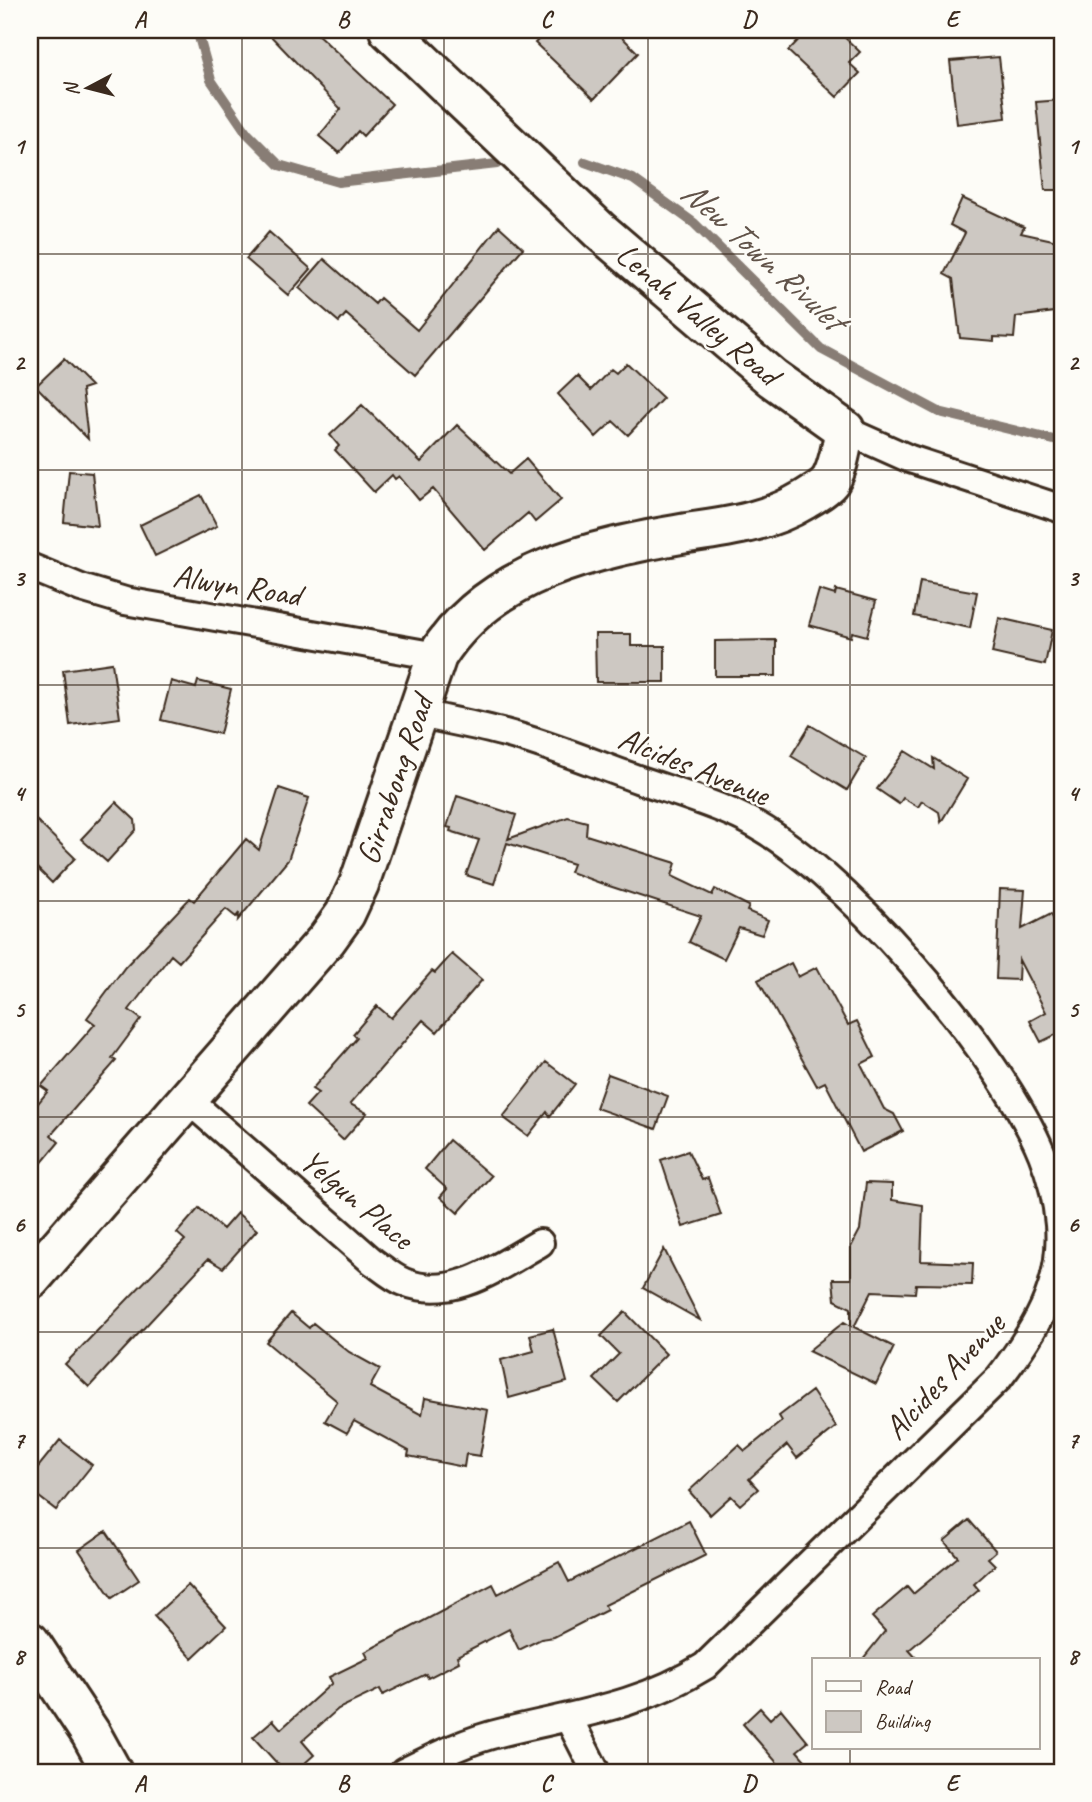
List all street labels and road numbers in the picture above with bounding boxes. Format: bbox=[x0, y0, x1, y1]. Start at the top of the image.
street label: Lenah Valley Road bbox=[608, 233, 792, 398]
street label: Alwyn Road bbox=[170, 554, 309, 617]
street label: Girrabong Road bbox=[346, 685, 444, 870]
street label: Alcides Avenue bbox=[612, 717, 778, 816]
street label: Yelgun Place bbox=[292, 1139, 424, 1260]
street label: Alcides Avenue bbox=[874, 1302, 1015, 1448]

